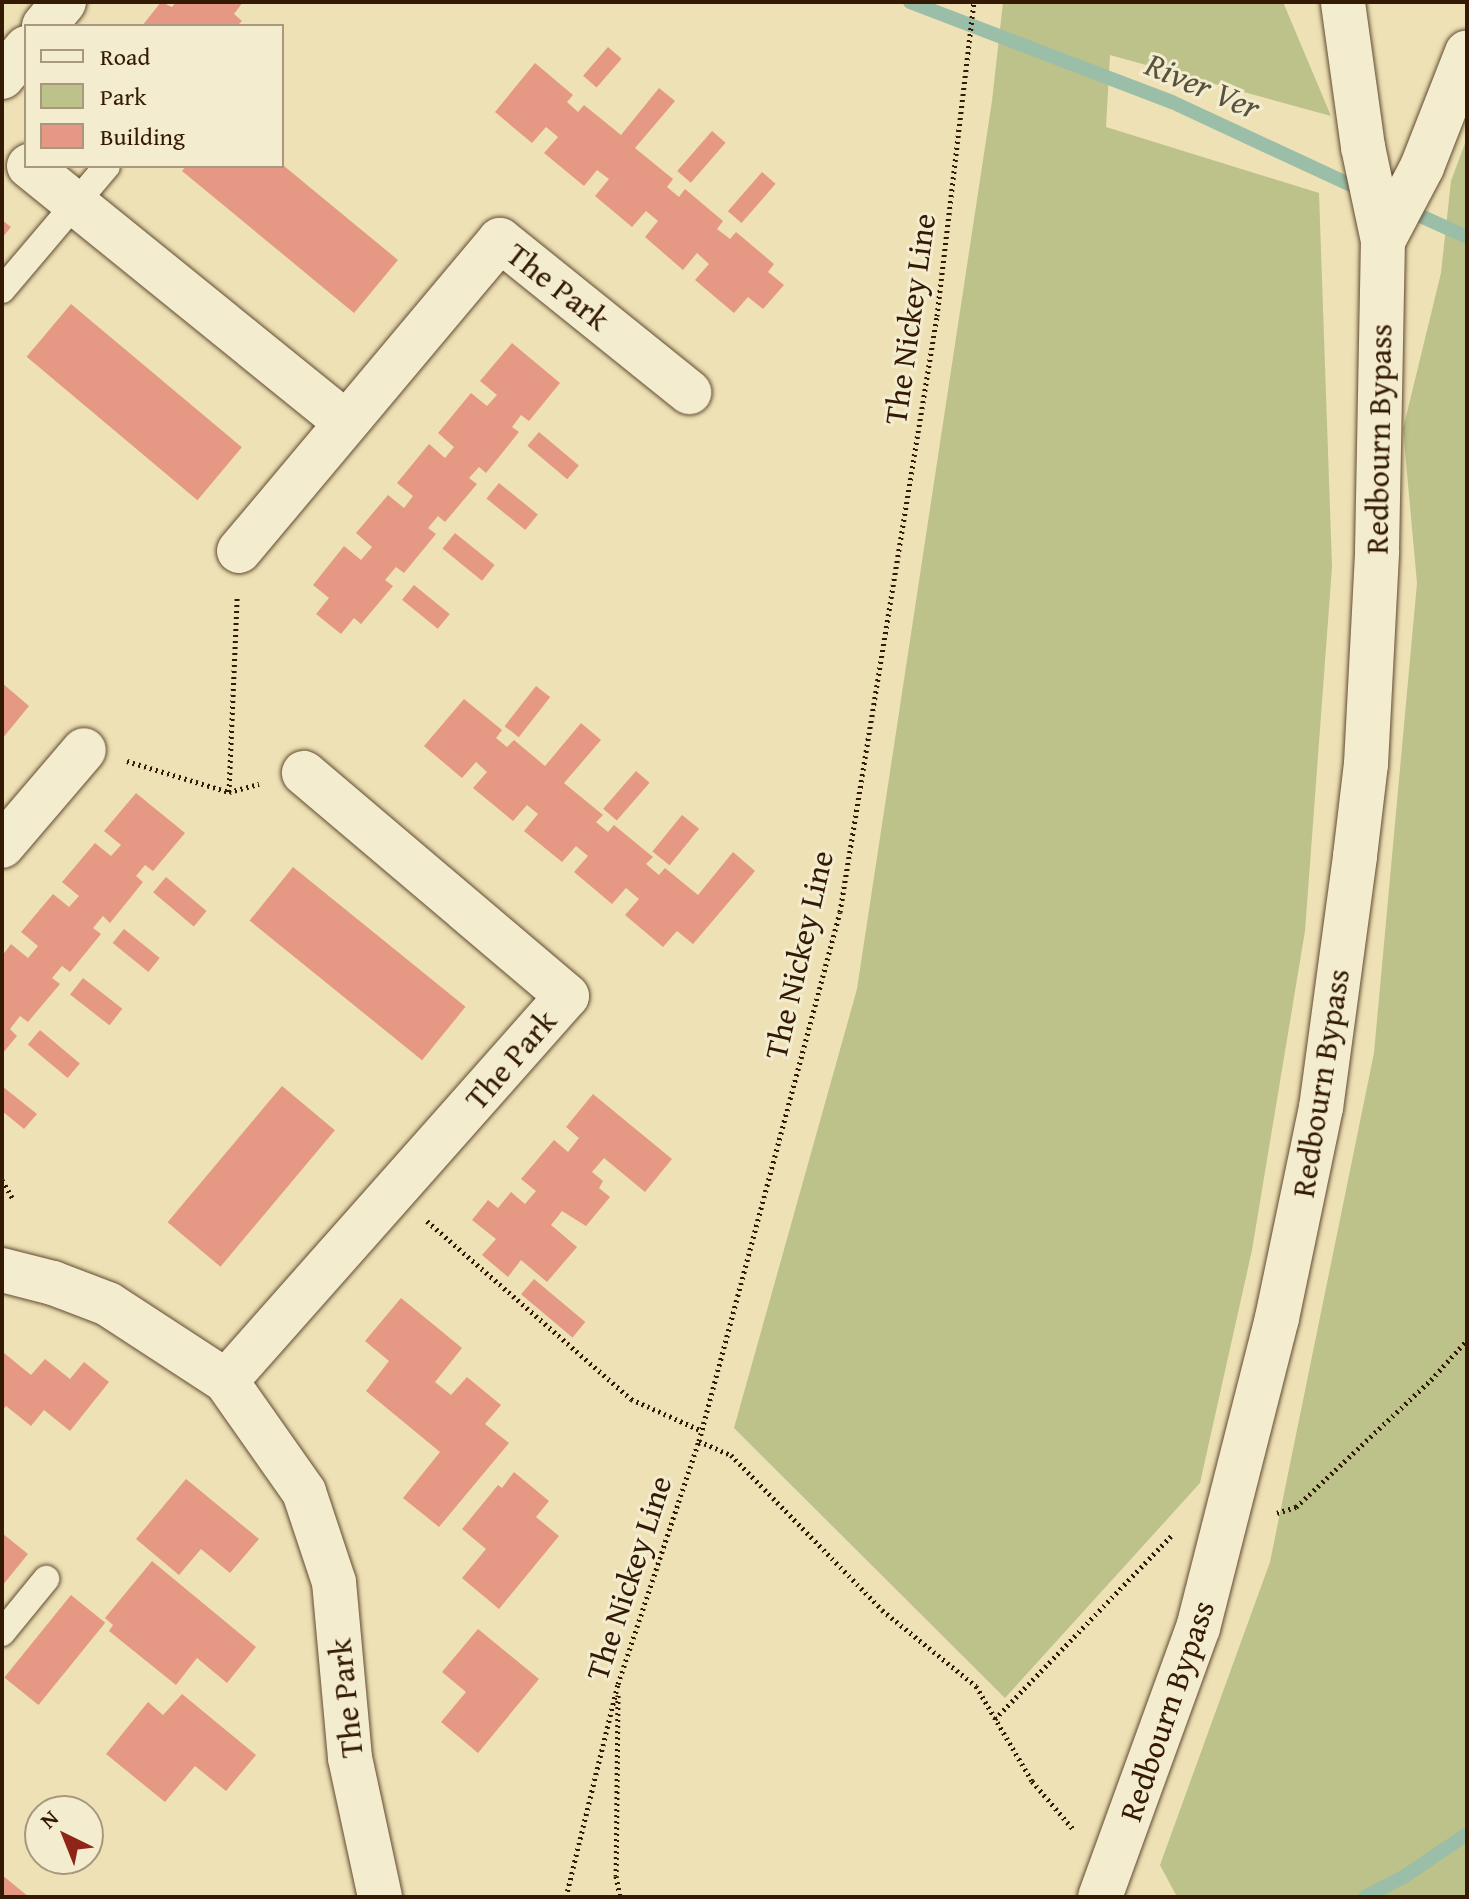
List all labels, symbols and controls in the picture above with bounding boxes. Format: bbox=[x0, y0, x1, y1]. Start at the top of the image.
legend bbox=[24, 24, 284, 168]
text: Road bbox=[100, 39, 150, 74]
water label: River Ver bbox=[1140, 43, 1266, 127]
text: Park bbox=[100, 79, 146, 114]
text: Building bbox=[100, 119, 185, 154]
street label: The Nickey Line bbox=[876, 211, 944, 427]
street label: The Park bbox=[499, 235, 617, 339]
street label: Redbourn Bypass bbox=[1358, 323, 1400, 555]
street label: The Nickey Line bbox=[756, 847, 842, 1063]
street label: Redbourn Bypass bbox=[1284, 966, 1358, 1200]
street label: The Park bbox=[457, 1002, 565, 1118]
street label: The Nickey Line bbox=[578, 1471, 680, 1685]
street label: Redbourn Bypass bbox=[1111, 1596, 1223, 1826]
street label: The Park bbox=[321, 1636, 371, 1760]
north arrow bbox=[24, 1795, 104, 1875]
text: N bbox=[33, 1802, 65, 1836]

